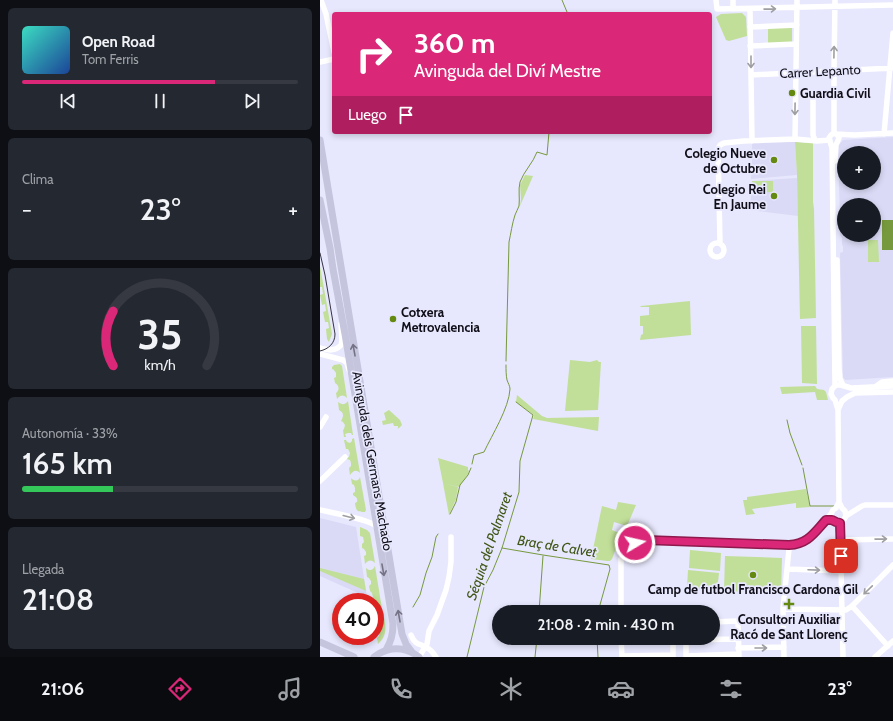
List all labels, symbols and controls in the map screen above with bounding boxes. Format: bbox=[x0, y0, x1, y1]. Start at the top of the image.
one-way arrow bbox=[763, 5, 776, 12]
text: 360 m bbox=[414, 26, 495, 60]
icon: right bbox=[348, 28, 400, 80]
text: Open Road bbox=[82, 33, 155, 51]
one-way arrow bbox=[830, 46, 838, 59]
text: Tom Ferris bbox=[82, 51, 139, 67]
one-way arrow bbox=[747, 55, 755, 68]
text: Avinguda del Diví Mestre bbox=[414, 60, 601, 82]
street label: Carrer Lepanto bbox=[779, 61, 861, 81]
place label: Guardia Civil bbox=[800, 85, 871, 101]
marker: Guardia Civil bbox=[787, 88, 797, 98]
icon: previous bbox=[57, 90, 79, 112]
icon: pause bbox=[149, 90, 171, 112]
icon: next bbox=[241, 90, 263, 112]
one-way arrow bbox=[791, 102, 799, 115]
icon: arrive bbox=[395, 104, 417, 126]
text: Luego bbox=[348, 106, 387, 124]
place label: Colegio Nueve de Octubre bbox=[685, 145, 766, 176]
map controls bbox=[837, 146, 881, 242]
button: + bbox=[837, 146, 881, 190]
marker: Colegio Nueve de Octubre bbox=[769, 155, 779, 165]
text: Clima bbox=[22, 171, 53, 187]
place label: Colegio Rei En Jaume bbox=[703, 181, 766, 212]
text: 23° bbox=[140, 191, 180, 228]
marker: Colegio Rei En Jaume bbox=[769, 191, 779, 201]
text: − bbox=[22, 196, 32, 223]
text: + bbox=[288, 196, 298, 223]
button: − bbox=[837, 198, 881, 242]
place label: Cotxera Metrovalencia bbox=[401, 304, 480, 335]
text: 35 bbox=[138, 309, 182, 359]
marker: Cotxera Metrovalencia bbox=[388, 314, 398, 324]
one-way arrow bbox=[350, 344, 358, 357]
text: km/h bbox=[144, 356, 176, 374]
street label: Avinguda dels Germans Machado bbox=[349, 370, 397, 552]
text: Autonomía · 33% bbox=[22, 425, 118, 441]
text: 165 km bbox=[22, 445, 113, 482]
water label: Séquia del Palmaret bbox=[462, 489, 516, 602]
one-way arrow bbox=[342, 513, 355, 521]
position arrow bbox=[614, 522, 656, 564]
water label: Braç de Calvet bbox=[516, 531, 599, 561]
one-way arrow bbox=[874, 535, 887, 543]
pin bbox=[824, 539, 858, 573]
icon: arrive bbox=[830, 545, 852, 567]
text: Llegada bbox=[22, 561, 64, 577]
one-way arrow bbox=[380, 563, 388, 576]
one-way arrow bbox=[807, 566, 820, 574]
marker: Camp de futbol Francisco Cardona Gil bbox=[748, 570, 758, 580]
text: 21:08 bbox=[22, 581, 94, 618]
place label: Camp de futbol Francisco Cardona Gil bbox=[648, 581, 859, 597]
one-way arrow bbox=[863, 585, 873, 594]
speed limit sign: 40 bbox=[332, 593, 384, 645]
marker: Consultori Auxiliar Racó de Sant Llorenç bbox=[783, 598, 795, 610]
one-way arrow bbox=[395, 610, 403, 623]
place label: Consultori Auxiliar Racó de Sant Llorenç bbox=[730, 611, 848, 642]
text: 21:08 · 2 min · 430 m bbox=[538, 616, 674, 634]
one-way arrow bbox=[754, 644, 767, 651]
icon: directions bbox=[166, 675, 194, 703]
icon: music bbox=[276, 675, 304, 703]
icon: phone bbox=[387, 675, 415, 703]
icon: climate bbox=[497, 675, 525, 703]
icon: car bbox=[607, 675, 635, 703]
icon: filters bbox=[717, 675, 745, 703]
text: 21:06 bbox=[41, 678, 84, 700]
text: 23° bbox=[827, 678, 852, 700]

